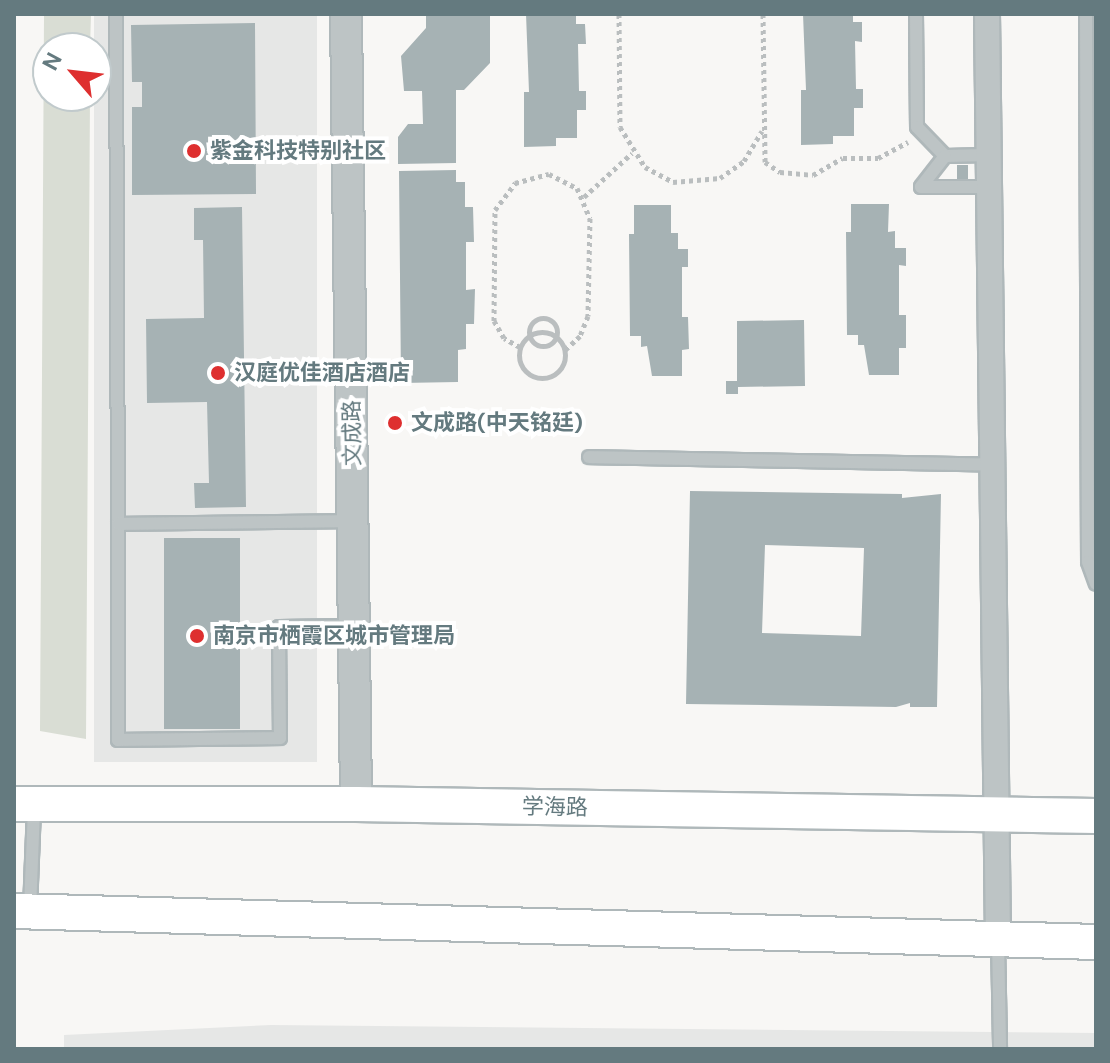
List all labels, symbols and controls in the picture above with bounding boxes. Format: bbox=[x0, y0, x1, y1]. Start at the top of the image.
north arrow bbox=[32, 32, 112, 112]
text: N bbox=[36, 48, 69, 75]
place label: 紫金科技特别社区 bbox=[210, 138, 386, 164]
marker: 紫金科技特别社区 bbox=[185, 142, 203, 160]
place label: 汉庭优佳酒店酒店 bbox=[234, 360, 410, 386]
marker: 汉庭优佳酒店酒店 bbox=[209, 364, 227, 382]
street label: 文成路 bbox=[338, 400, 366, 466]
place label: 文成路(中天铭廷) bbox=[411, 410, 583, 436]
marker: 文成路(中天铭廷) bbox=[386, 414, 404, 432]
place label: 南京市栖霞区城市管理局 bbox=[213, 623, 455, 649]
marker: 南京市栖霞区城市管理局 bbox=[188, 627, 206, 645]
street label: 学海路 bbox=[522, 793, 588, 821]

